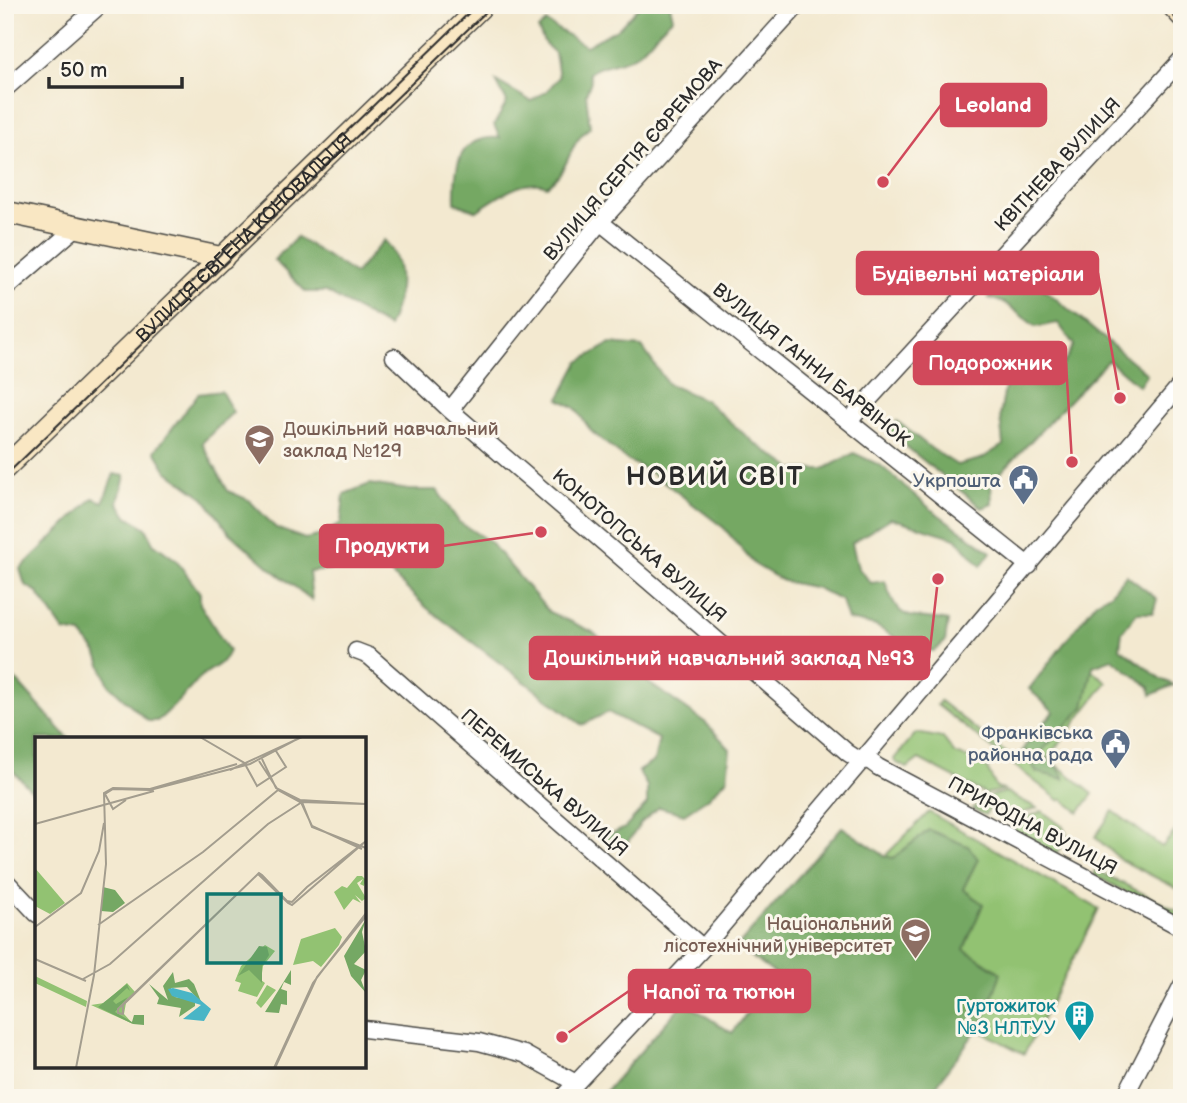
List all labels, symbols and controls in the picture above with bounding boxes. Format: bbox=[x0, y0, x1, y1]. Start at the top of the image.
scale bar bbox=[49, 46, 182, 90]
street label: ВУЛИЦЯ СЕРГІЯ ЄФРЕМОВА bbox=[539, 54, 728, 266]
text: 50 m bbox=[60, 58, 107, 83]
callout: Leoland bbox=[941, 84, 1046, 126]
text: Leoland bbox=[954, 93, 1032, 118]
street label: КВІТНЕВА ВУЛИЦЯ bbox=[990, 93, 1126, 237]
street label: ВУЛИЦЯ ЄВГЕНА КОНОВАЛЬЦЯ bbox=[132, 128, 357, 348]
callout: Будівельні матеріали bbox=[857, 252, 1098, 294]
text: Будівельні матеріали bbox=[872, 262, 1084, 287]
street label: ВУЛИЦЯ ГАННИ БАРВІНОК bbox=[708, 278, 915, 452]
callout: Подорожник bbox=[914, 342, 1066, 384]
text: Подорожник bbox=[928, 351, 1053, 376]
place label: Дошкільний навчальний заклад №129 bbox=[283, 418, 499, 463]
school or university icon: Дошкільний навчальний заклад №129 bbox=[243, 422, 277, 466]
district label: НОВИЙ СВІТ bbox=[626, 460, 804, 493]
public building icon: Укрпошта bbox=[1007, 463, 1041, 507]
street label: КОНОТОПСЬКА ВУЛИЦЯ bbox=[547, 464, 731, 628]
place label: Укрпошта bbox=[913, 470, 1001, 493]
callout: Продукти bbox=[320, 525, 443, 567]
text: Продукти bbox=[334, 534, 430, 559]
callout: Дошкільний навчальний заклад №93 bbox=[530, 637, 929, 679]
text: Дошкільний навчальний заклад №93 bbox=[544, 646, 914, 671]
street label: ПЕРЕМИСЬКА ВУЛИЦЯ bbox=[456, 704, 632, 862]
place label: Франківська районна рада bbox=[968, 722, 1093, 767]
public building icon: Франківська районна рада bbox=[1099, 726, 1133, 770]
inset map bbox=[35, 737, 366, 1068]
street label: ПРИРОДНА ВУЛИЦЯ bbox=[944, 772, 1121, 881]
place label: Національний лісотехнічний університет bbox=[663, 913, 892, 958]
school or university icon: Національний лісотехнічний університет bbox=[898, 917, 932, 961]
callout: Напої та тютюн bbox=[629, 970, 810, 1012]
text: Напої та тютюн bbox=[643, 980, 795, 1005]
place label: Гуртожиток №3 НЛТУУ bbox=[956, 995, 1056, 1040]
building icon: Гуртожиток №3 НЛТУУ bbox=[1062, 999, 1096, 1043]

